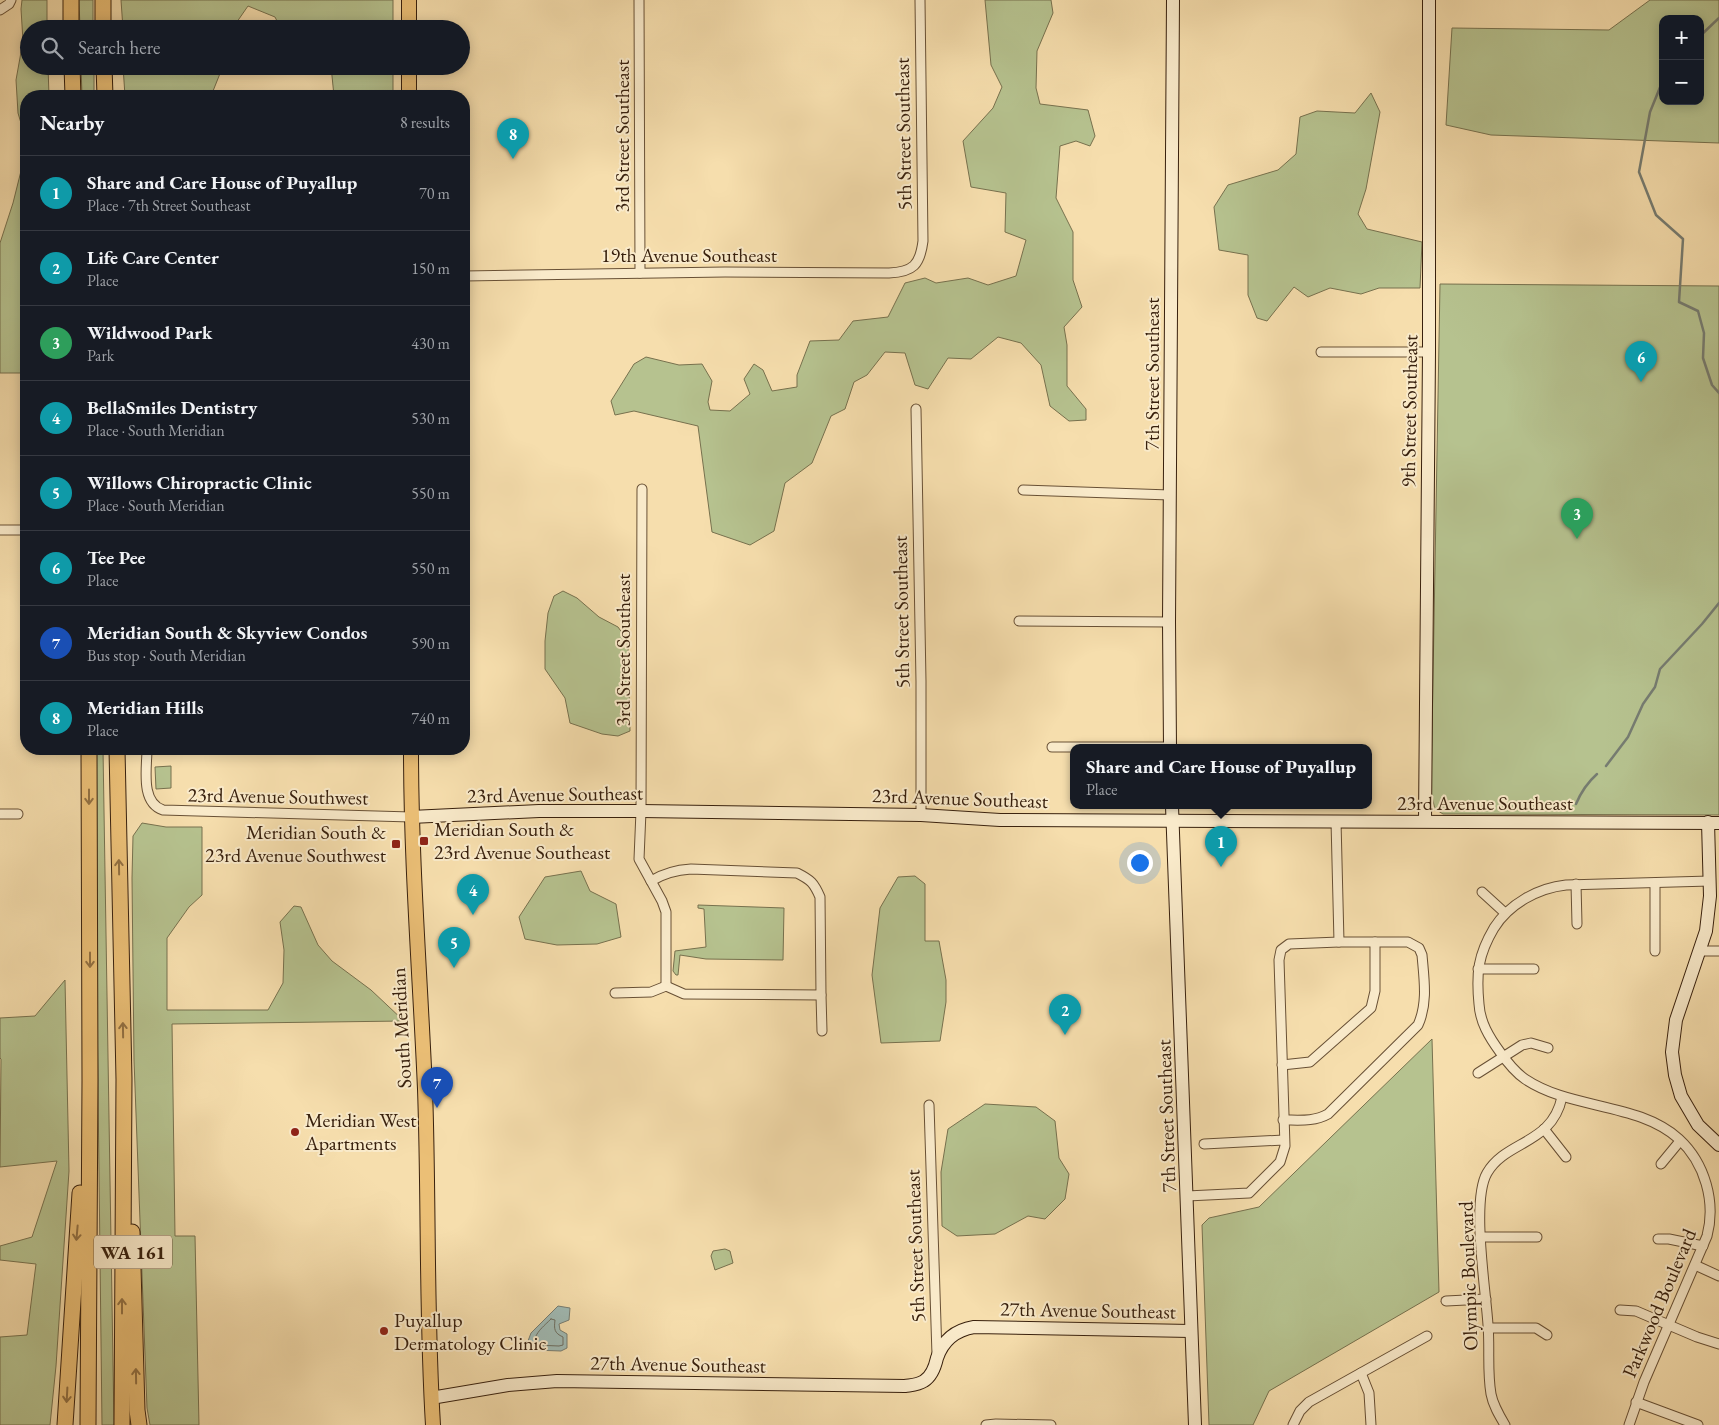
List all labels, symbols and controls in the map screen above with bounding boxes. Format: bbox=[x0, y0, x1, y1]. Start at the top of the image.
map controls bbox=[1659, 15, 1704, 105]
button: + bbox=[1659, 15, 1704, 60]
search box bbox=[20, 20, 470, 75]
icon: search bbox=[38, 34, 66, 62]
text: Search here bbox=[78, 35, 160, 60]
street label: 5th Street Southeast bbox=[889, 57, 917, 211]
street label: 3rd Street Southeast bbox=[609, 59, 635, 213]
button: − bbox=[1659, 60, 1704, 105]
text: Nearby bbox=[40, 109, 104, 136]
text: 8 results bbox=[400, 112, 450, 133]
pin: 8 bbox=[497, 118, 529, 159]
text: Share and Care House of Puyallup bbox=[87, 170, 357, 195]
text: 1 bbox=[52, 183, 60, 204]
text: 70 m bbox=[419, 183, 450, 204]
text: Place · 7th Street Southeast bbox=[87, 195, 250, 216]
street label: 19th Avenue Southeast bbox=[601, 242, 778, 268]
text: Life Care Center bbox=[87, 245, 219, 270]
text: 2 bbox=[52, 258, 60, 279]
text: 150 m bbox=[411, 258, 450, 279]
text: Place bbox=[87, 270, 119, 291]
street label: 7th Street Southeast bbox=[1139, 297, 1165, 450]
text: Wildwood Park bbox=[87, 320, 212, 345]
text: 3 bbox=[52, 333, 60, 354]
text: 430 m bbox=[411, 333, 450, 354]
street label: 9th Street Southeast bbox=[1395, 334, 1423, 488]
pin: 6 bbox=[1625, 341, 1657, 382]
text: Park bbox=[87, 345, 114, 366]
text: BellaSmiles Dentistry bbox=[87, 395, 257, 420]
text: 4 bbox=[52, 408, 60, 429]
text: 530 m bbox=[411, 408, 450, 429]
text: Place · South Meridian bbox=[87, 420, 225, 441]
text: Willows Chiropractic Clinic bbox=[87, 470, 312, 495]
text: 5 bbox=[52, 483, 60, 504]
text: 550 m bbox=[411, 483, 450, 504]
text: Place · South Meridian bbox=[87, 495, 225, 516]
pin: 3 bbox=[1561, 498, 1593, 539]
street label: 5th Street Southeast bbox=[887, 535, 915, 689]
text: Tee Pee bbox=[87, 545, 145, 570]
text: 6 bbox=[52, 558, 60, 579]
text: 550 m bbox=[411, 558, 450, 579]
text: Place bbox=[87, 570, 119, 591]
street label: 3rd Street Southeast bbox=[610, 573, 636, 727]
text: Meridian South & Skyview Condos bbox=[87, 620, 367, 645]
text: 7 bbox=[52, 633, 60, 654]
text: 590 m bbox=[411, 633, 450, 654]
text: Bus stop · South Meridian bbox=[87, 645, 246, 666]
text: Meridian Hills bbox=[87, 695, 204, 720]
text: 8 bbox=[52, 708, 60, 729]
text: 740 m bbox=[411, 708, 450, 729]
text: Place bbox=[87, 720, 119, 741]
popup bbox=[1070, 744, 1372, 809]
text: Share and Care House of Puyallup bbox=[1086, 754, 1356, 779]
street label: 23rd Avenue Southeast bbox=[467, 779, 644, 809]
text: Place bbox=[1086, 779, 1117, 800]
street label: 23rd Avenue Southwest bbox=[187, 781, 369, 811]
street label: 23rd Avenue Southeast bbox=[871, 782, 1049, 814]
one-way arrow bbox=[84, 789, 94, 805]
street label: 23rd Avenue Southeast bbox=[1397, 790, 1574, 816]
place label: Meridian South & 23rd Avenue Southeast bbox=[434, 816, 611, 865]
place label: Meridian South & 23rd Avenue Southwest bbox=[205, 819, 387, 868]
pin: 1 bbox=[1205, 826, 1237, 867]
marker: Meridian South & 23rd Avenue Southeast bbox=[418, 835, 430, 847]
marker: Meridian South & 23rd Avenue Southwest bbox=[390, 838, 402, 850]
your location bbox=[1127, 850, 1153, 876]
one-way arrow bbox=[114, 860, 124, 876]
pin: 4 bbox=[457, 874, 489, 915]
pin: 5 bbox=[438, 927, 470, 968]
one-way arrow bbox=[85, 952, 95, 968]
street label: South Meridian bbox=[385, 967, 417, 1089]
pin: 2 bbox=[1049, 994, 1081, 1035]
one-way arrow bbox=[118, 1022, 127, 1038]
street label: 7th Street Southeast bbox=[1150, 1038, 1182, 1193]
pin: 7 bbox=[421, 1067, 453, 1108]
place label: Meridian West Apartments bbox=[304, 1107, 417, 1156]
marker: Meridian West Apartments bbox=[289, 1126, 301, 1138]
street label: 5th Street Southeast bbox=[899, 1168, 931, 1323]
street label: Olympic Boulevard bbox=[1452, 1200, 1484, 1351]
street label: Parkwood Boulevard bbox=[1616, 1224, 1702, 1381]
one-way arrow bbox=[72, 1225, 82, 1241]
road number: WA 161 bbox=[94, 1236, 172, 1268]
street label: 27th Avenue Southeast bbox=[1000, 1295, 1177, 1325]
one-way arrow bbox=[117, 1299, 127, 1315]
place label: Puyallup Dermatology Clinic bbox=[394, 1307, 547, 1356]
marker: Puyallup Dermatology Clinic bbox=[378, 1325, 390, 1337]
street label: 27th Avenue Southeast bbox=[590, 1349, 767, 1379]
one-way arrow bbox=[131, 1369, 141, 1385]
one-way arrow bbox=[62, 1387, 71, 1403]

